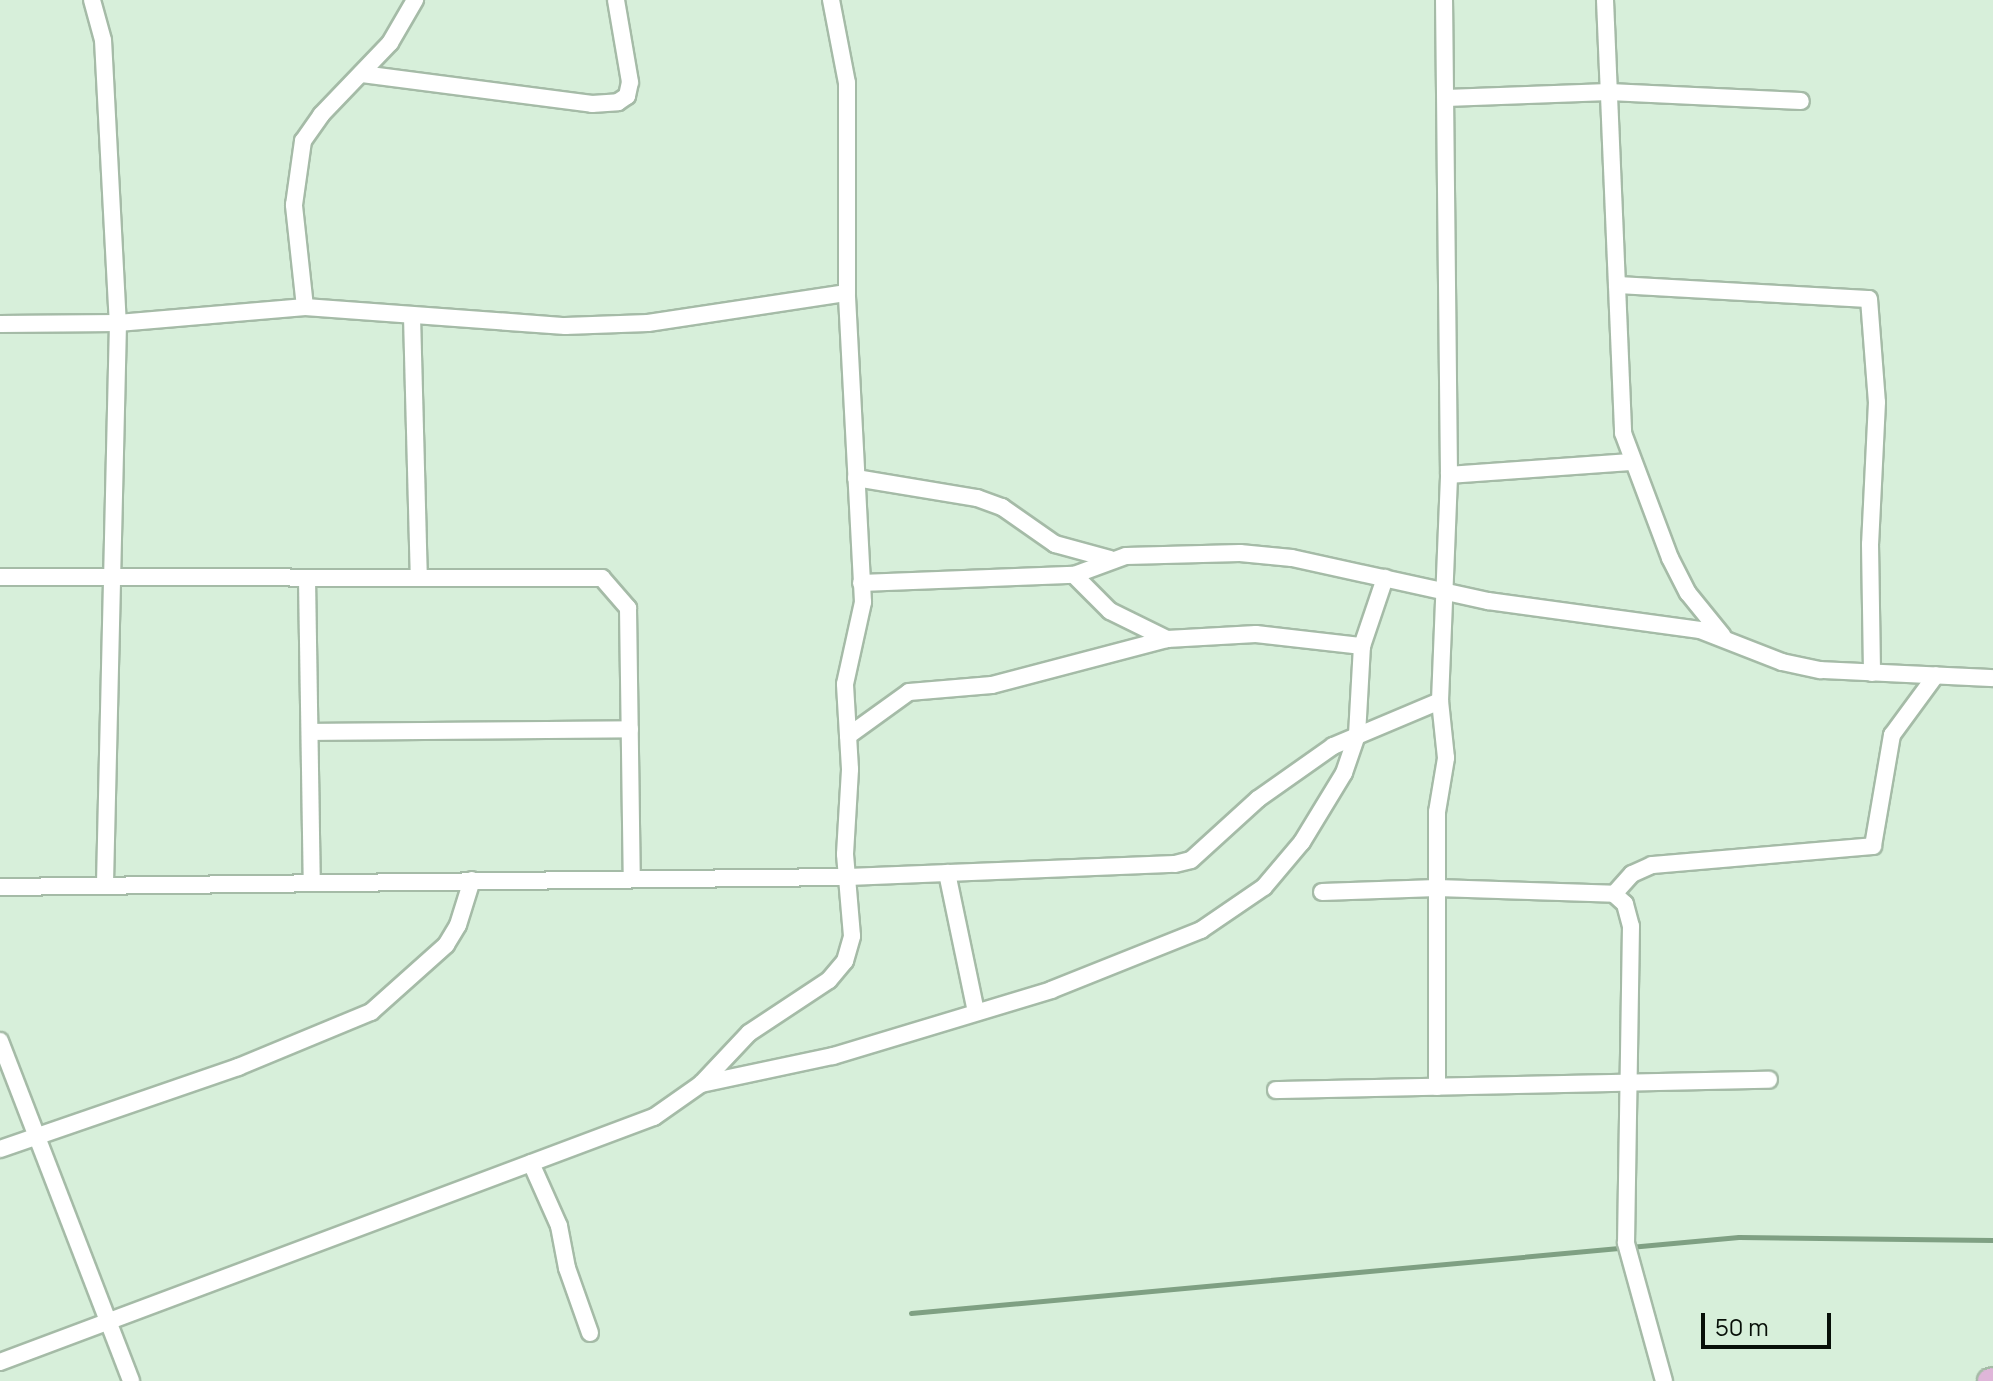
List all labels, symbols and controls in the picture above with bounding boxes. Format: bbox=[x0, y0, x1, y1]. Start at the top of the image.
scale bar bbox=[1705, 1297, 1835, 1347]
text: 50 m bbox=[1715, 1310, 1769, 1343]

